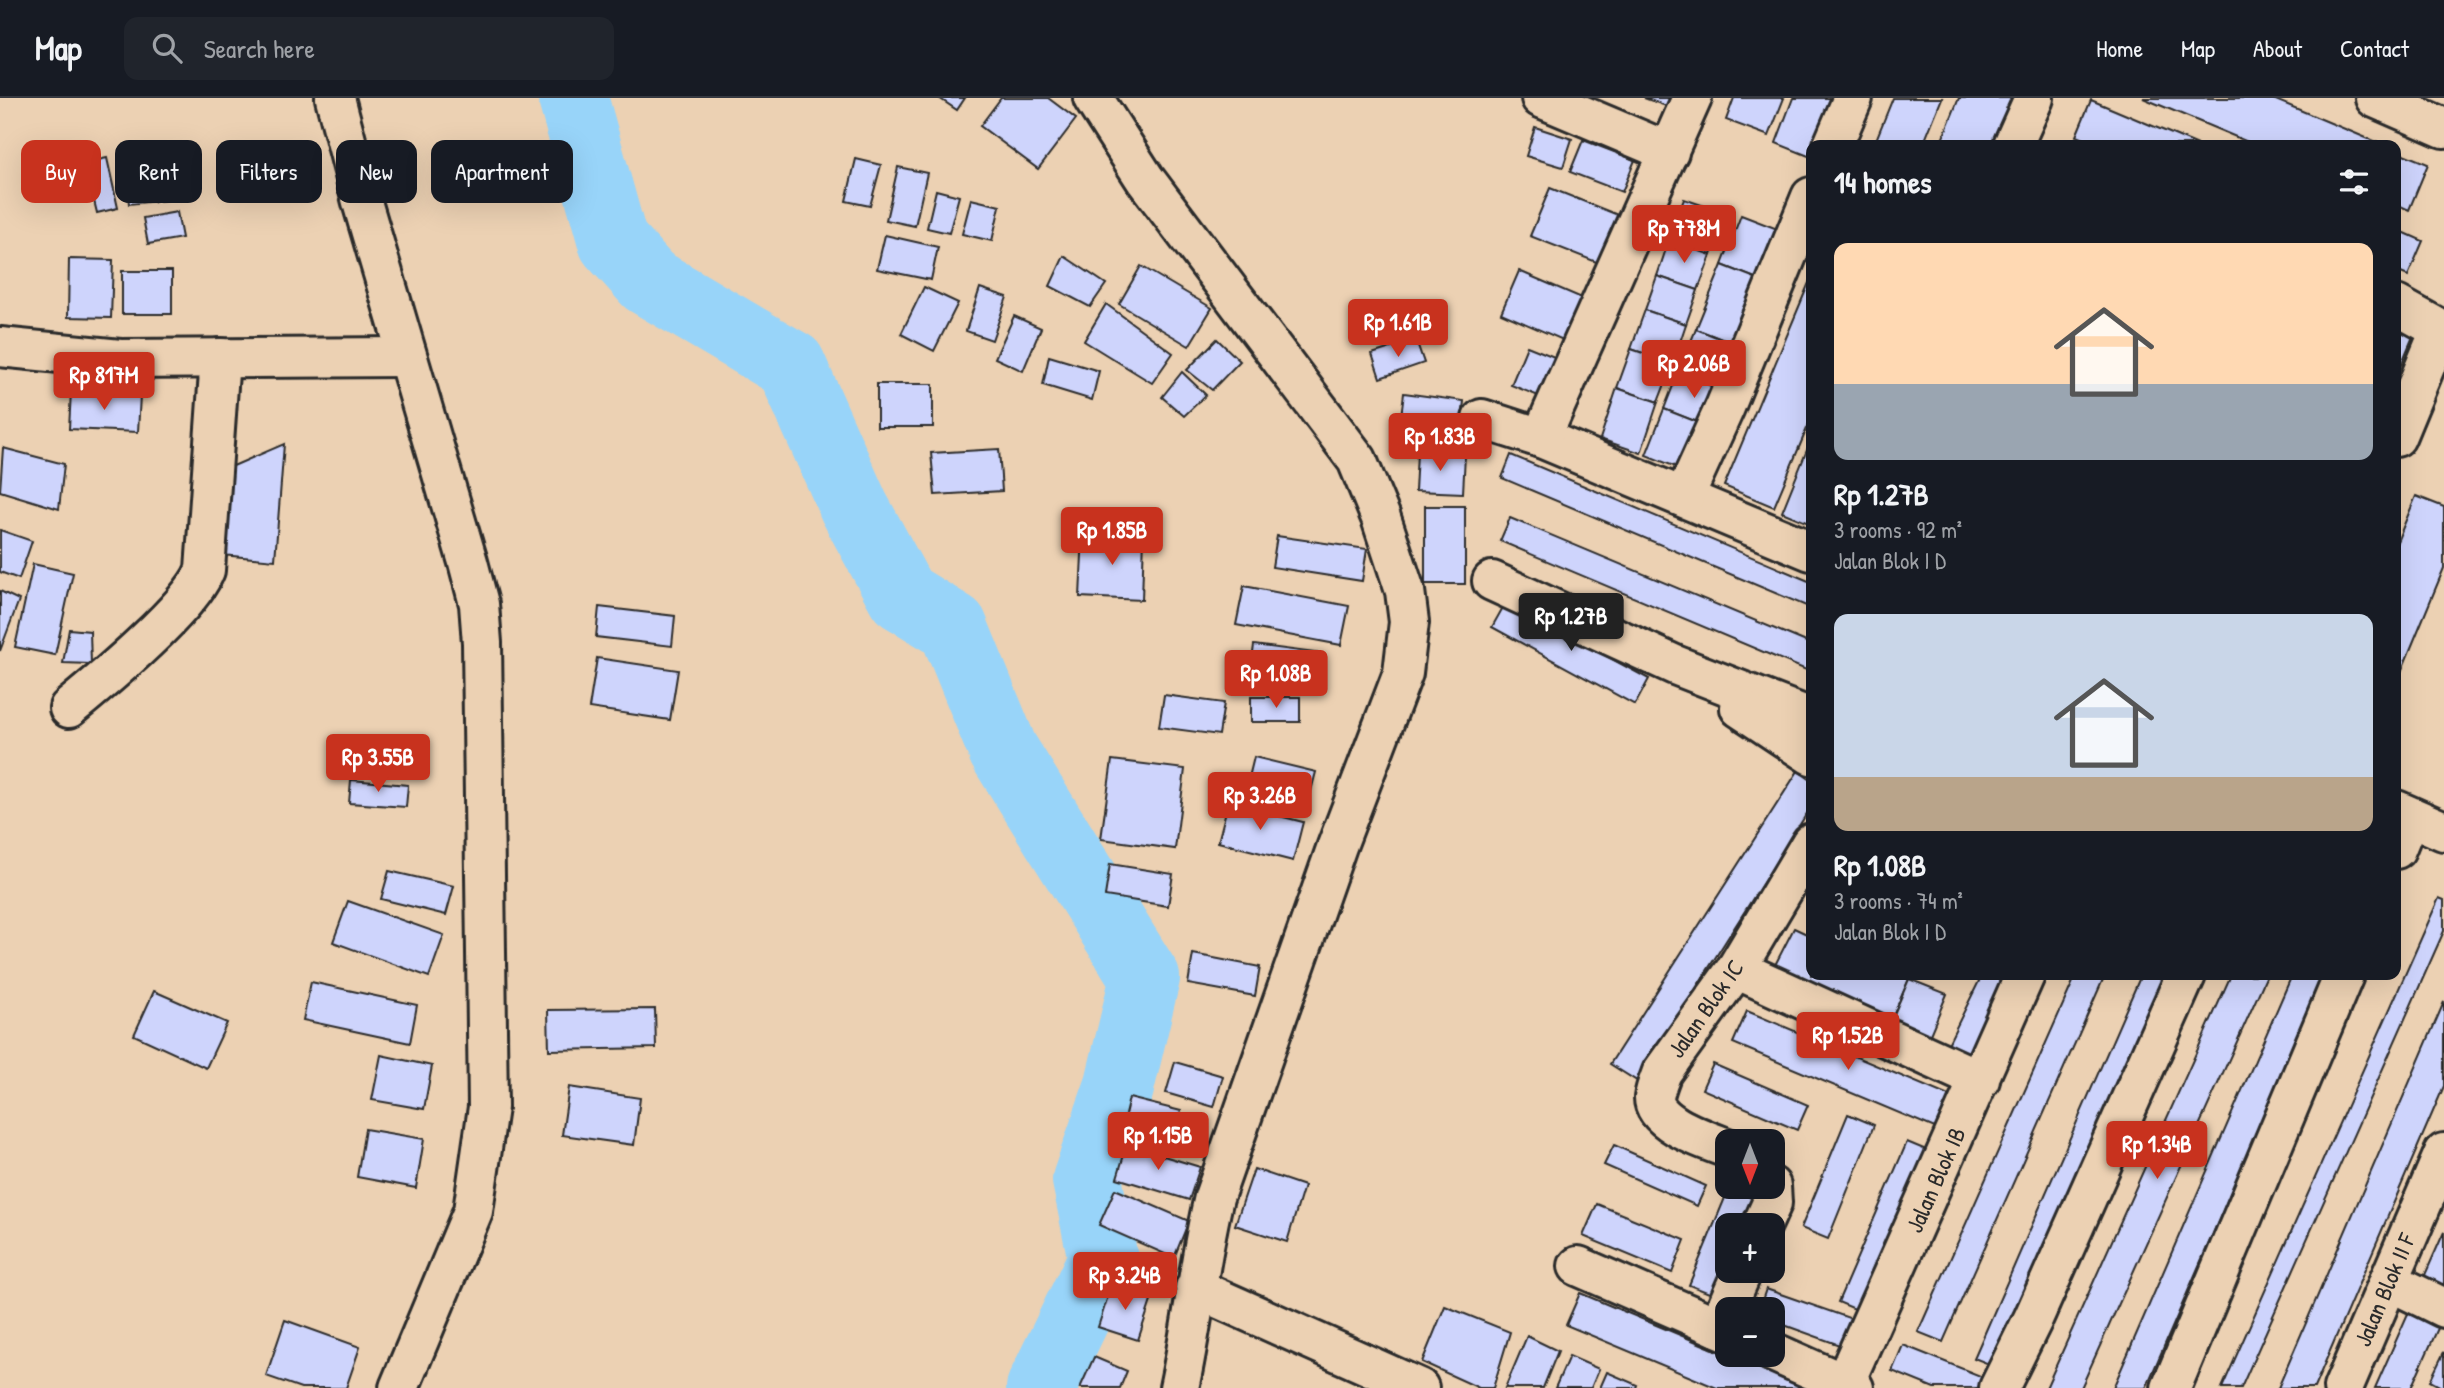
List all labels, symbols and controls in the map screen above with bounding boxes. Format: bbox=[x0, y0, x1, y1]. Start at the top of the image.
search box bbox=[124, 17, 614, 80]
text: Map bbox=[35, 26, 82, 70]
icon: search bbox=[148, 29, 186, 67]
text: Search here bbox=[204, 31, 315, 66]
text: Home bbox=[2096, 32, 2143, 64]
text: Map bbox=[2181, 32, 2215, 64]
text: About bbox=[2253, 32, 2302, 64]
text: Contact bbox=[2340, 32, 2409, 64]
chip: Buy bbox=[21, 140, 101, 203]
chip: Rent bbox=[115, 140, 202, 203]
chip: Filters bbox=[216, 140, 322, 203]
chip: New bbox=[336, 140, 417, 203]
chip: Apartment bbox=[431, 140, 573, 203]
text: 14 homes bbox=[1834, 162, 1932, 202]
icon: filters bbox=[2335, 163, 2373, 201]
pin: Rp 778M bbox=[1619, 206, 1749, 265]
text: Rp 778M bbox=[1648, 212, 1720, 243]
icon: home bbox=[2041, 289, 2167, 415]
pin: Rp 1.61B bbox=[1326, 300, 1470, 359]
text: Rp 1.61B bbox=[1364, 306, 1432, 337]
pin: Rp 2.06B bbox=[1622, 341, 1766, 400]
text: Rp 2.06B bbox=[1658, 347, 1730, 378]
pin: Rp 817M bbox=[39, 352, 169, 412]
text: Rp 817M bbox=[70, 359, 138, 390]
pin: Rp 1.83B bbox=[1368, 414, 1512, 473]
text: Rp 1.83B bbox=[1405, 420, 1475, 451]
text: Rp 1.27B bbox=[1834, 474, 1929, 514]
pin: Rp 1.85B bbox=[1040, 508, 1184, 567]
text: Rp 1.85B bbox=[1077, 514, 1147, 545]
text: 3 rooms · 92 m² bbox=[1834, 514, 1962, 545]
text: Jalan Blok I D bbox=[1834, 545, 1946, 576]
pin: Rp 1.27B bbox=[1499, 594, 1643, 653]
text: Rp 1.27B bbox=[1535, 600, 1607, 631]
pin: Rp 1.08B bbox=[1204, 650, 1348, 710]
text: Rp 1.08B bbox=[1241, 657, 1311, 688]
icon: home bbox=[2041, 660, 2167, 786]
pin: Rp 3.55B bbox=[306, 734, 450, 794]
text: Rp 3.55B bbox=[342, 741, 414, 772]
pin: Rp 3.26B bbox=[1188, 772, 1332, 832]
text: Rp 3.26B bbox=[1224, 779, 1296, 810]
text: Rp 1.08B bbox=[1834, 845, 1926, 885]
text: 3 rooms · 74 m² bbox=[1834, 885, 1963, 916]
text: Jalan Blok I D bbox=[1834, 916, 1946, 947]
street label: Jalan Blok IC bbox=[1660, 953, 1751, 1064]
pin: Rp 1.52B bbox=[1776, 1012, 1920, 1072]
text: Rp 1.52B bbox=[1812, 1019, 1884, 1050]
pin: Rp 1.15B bbox=[1086, 1112, 1230, 1172]
text: Rp 1.15B bbox=[1124, 1119, 1192, 1150]
street label: Jalan Blok IB bbox=[1898, 1122, 1972, 1237]
pin: Rp 1.34B bbox=[2085, 1122, 2229, 1181]
text: Rp 1.34B bbox=[2122, 1128, 2192, 1159]
north arrow bbox=[1715, 1129, 1785, 1199]
map controls bbox=[1715, 1129, 1785, 1367]
button: + bbox=[1715, 1213, 1785, 1283]
street label: Jalan Blok II F bbox=[2346, 1227, 2423, 1351]
pin: Rp 3.24B bbox=[1053, 1252, 1197, 1312]
text: Rp 3.24B bbox=[1089, 1259, 1161, 1290]
button: − bbox=[1715, 1297, 1785, 1367]

